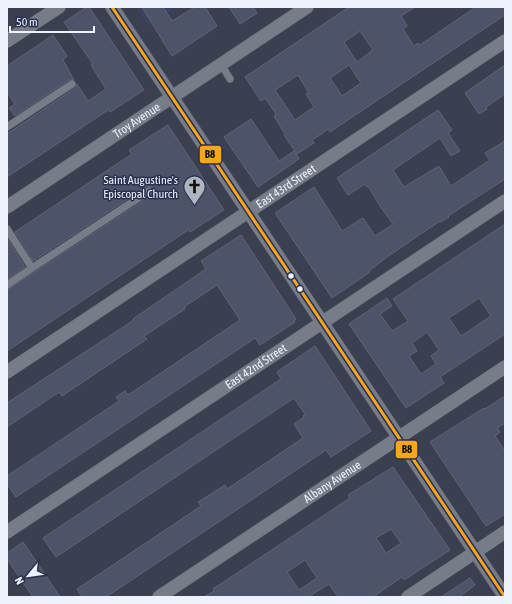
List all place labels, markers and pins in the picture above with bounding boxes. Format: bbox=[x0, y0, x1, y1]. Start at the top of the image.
place label: Saint Augustine's Episcopal Church bbox=[103, 173, 178, 201]
church icon: Saint Augustine's Episcopal Church bbox=[181, 174, 207, 207]
unlabelled marker bbox=[286, 271, 296, 281]
unlabelled marker bbox=[295, 284, 305, 294]

